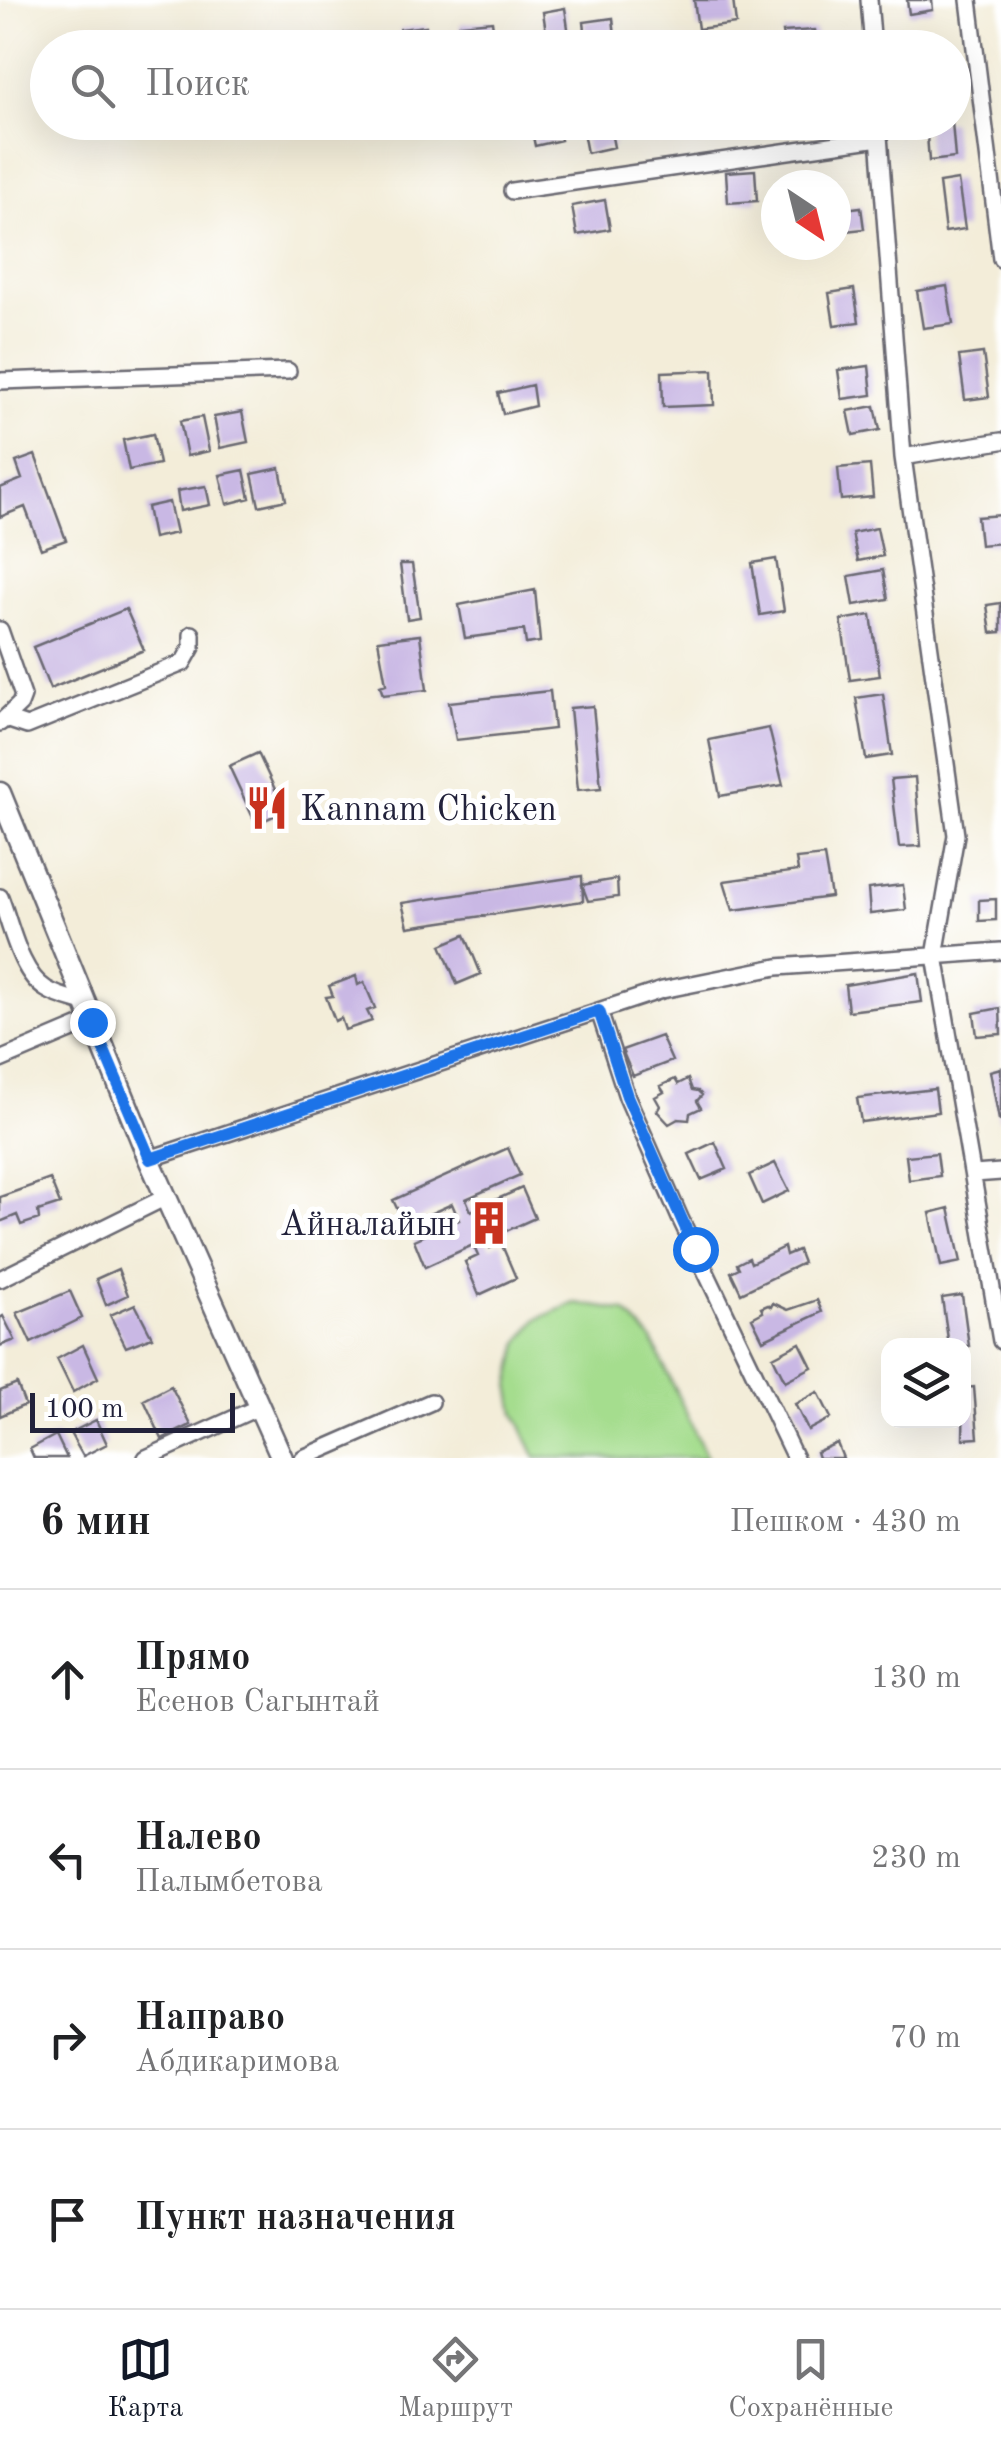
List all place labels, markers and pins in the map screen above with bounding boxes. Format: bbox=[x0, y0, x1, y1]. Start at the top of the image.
restaurant icon: Kannam Chicken bbox=[243, 784, 291, 832]
place label: Kannam Chicken bbox=[300, 793, 557, 828]
building icon: Айналайын bbox=[465, 1199, 513, 1247]
place label: Айналайын bbox=[280, 1208, 456, 1243]

